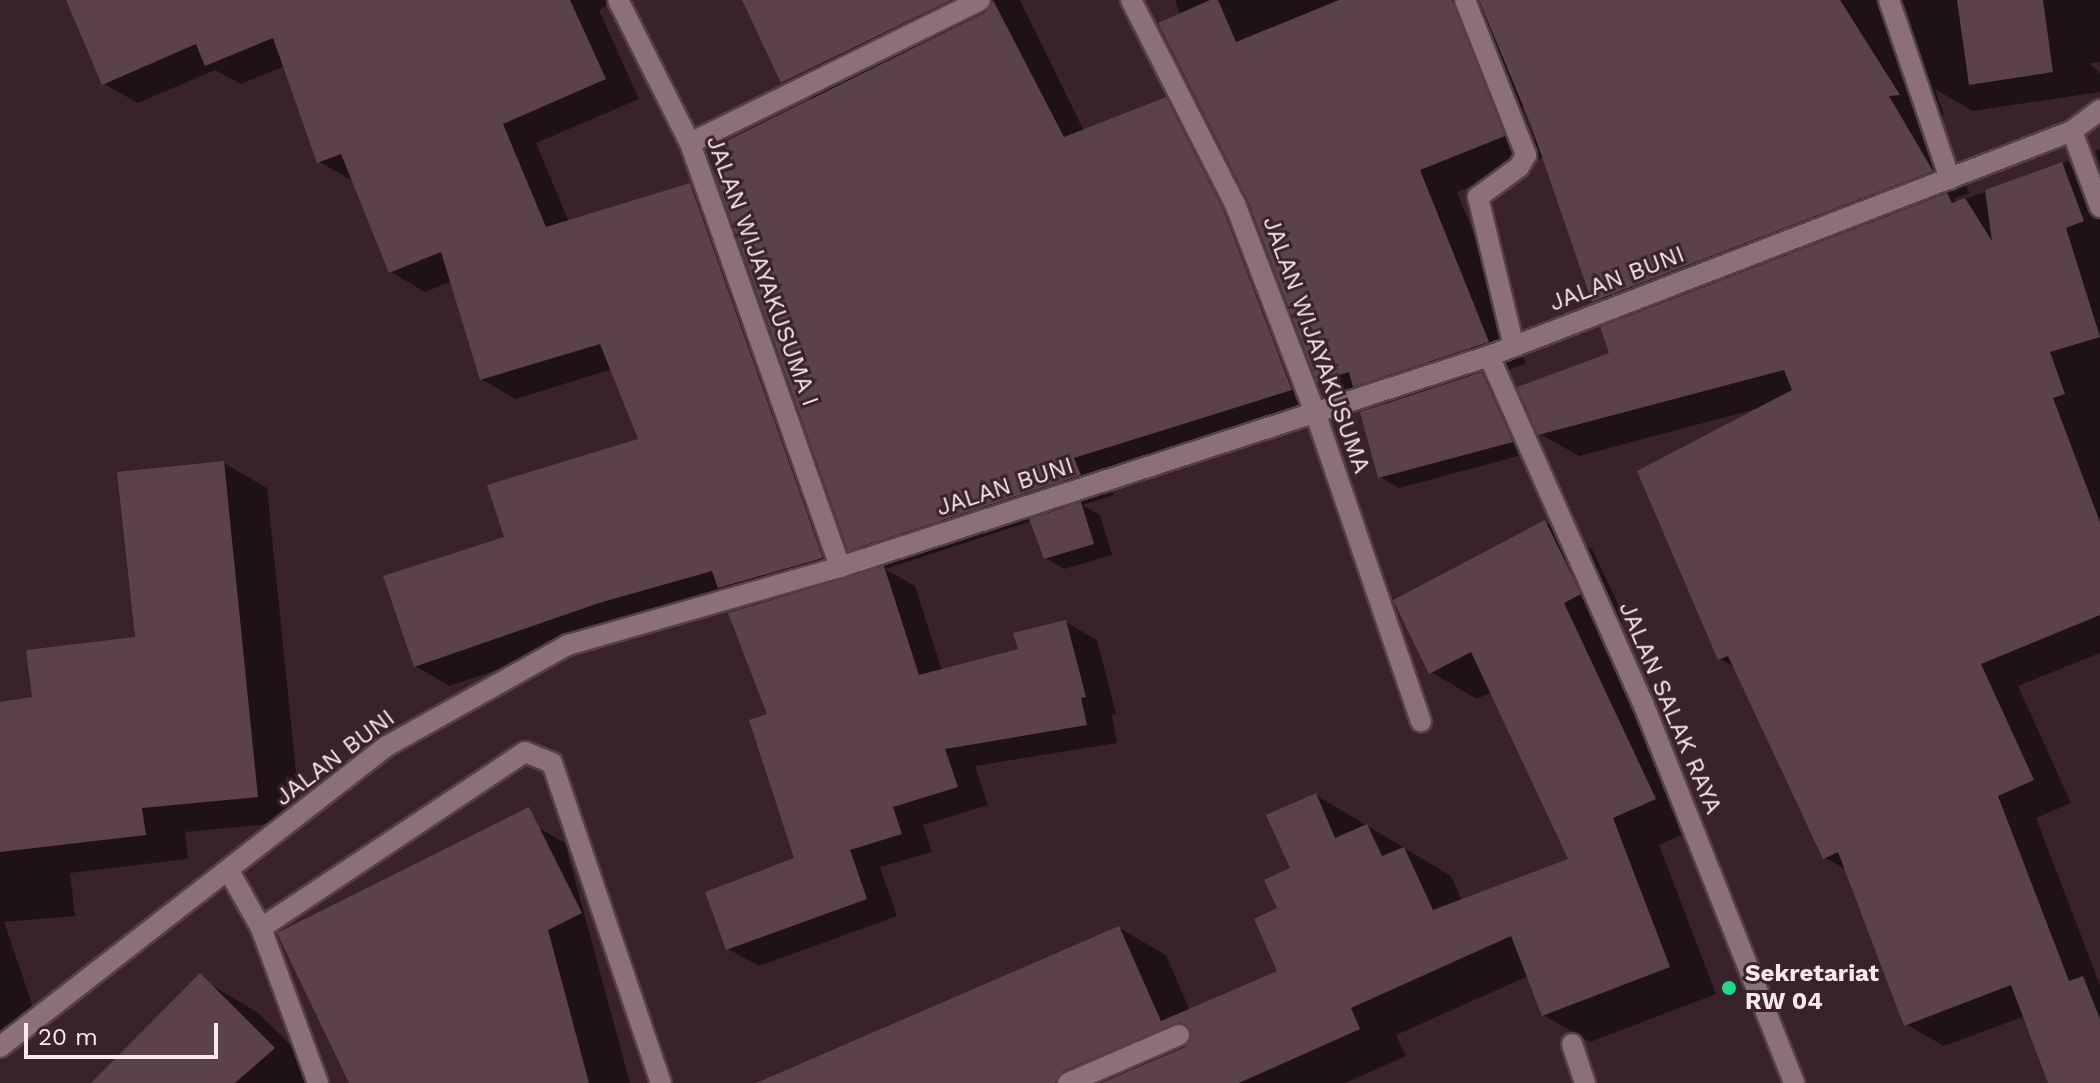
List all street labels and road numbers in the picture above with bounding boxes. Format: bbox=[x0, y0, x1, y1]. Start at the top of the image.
street label: JALAN WIJAYAKUSUMA I bbox=[699, 131, 825, 411]
street label: JALAN WIJAYAKUSUMA bbox=[1256, 212, 1376, 478]
street label: JALAN BUNI bbox=[1545, 240, 1689, 318]
street label: JALAN BUNI bbox=[933, 451, 1077, 523]
street label: JALAN SALAK RAYA bbox=[1612, 597, 1728, 819]
street label: JALAN BUNI bbox=[270, 704, 400, 812]

